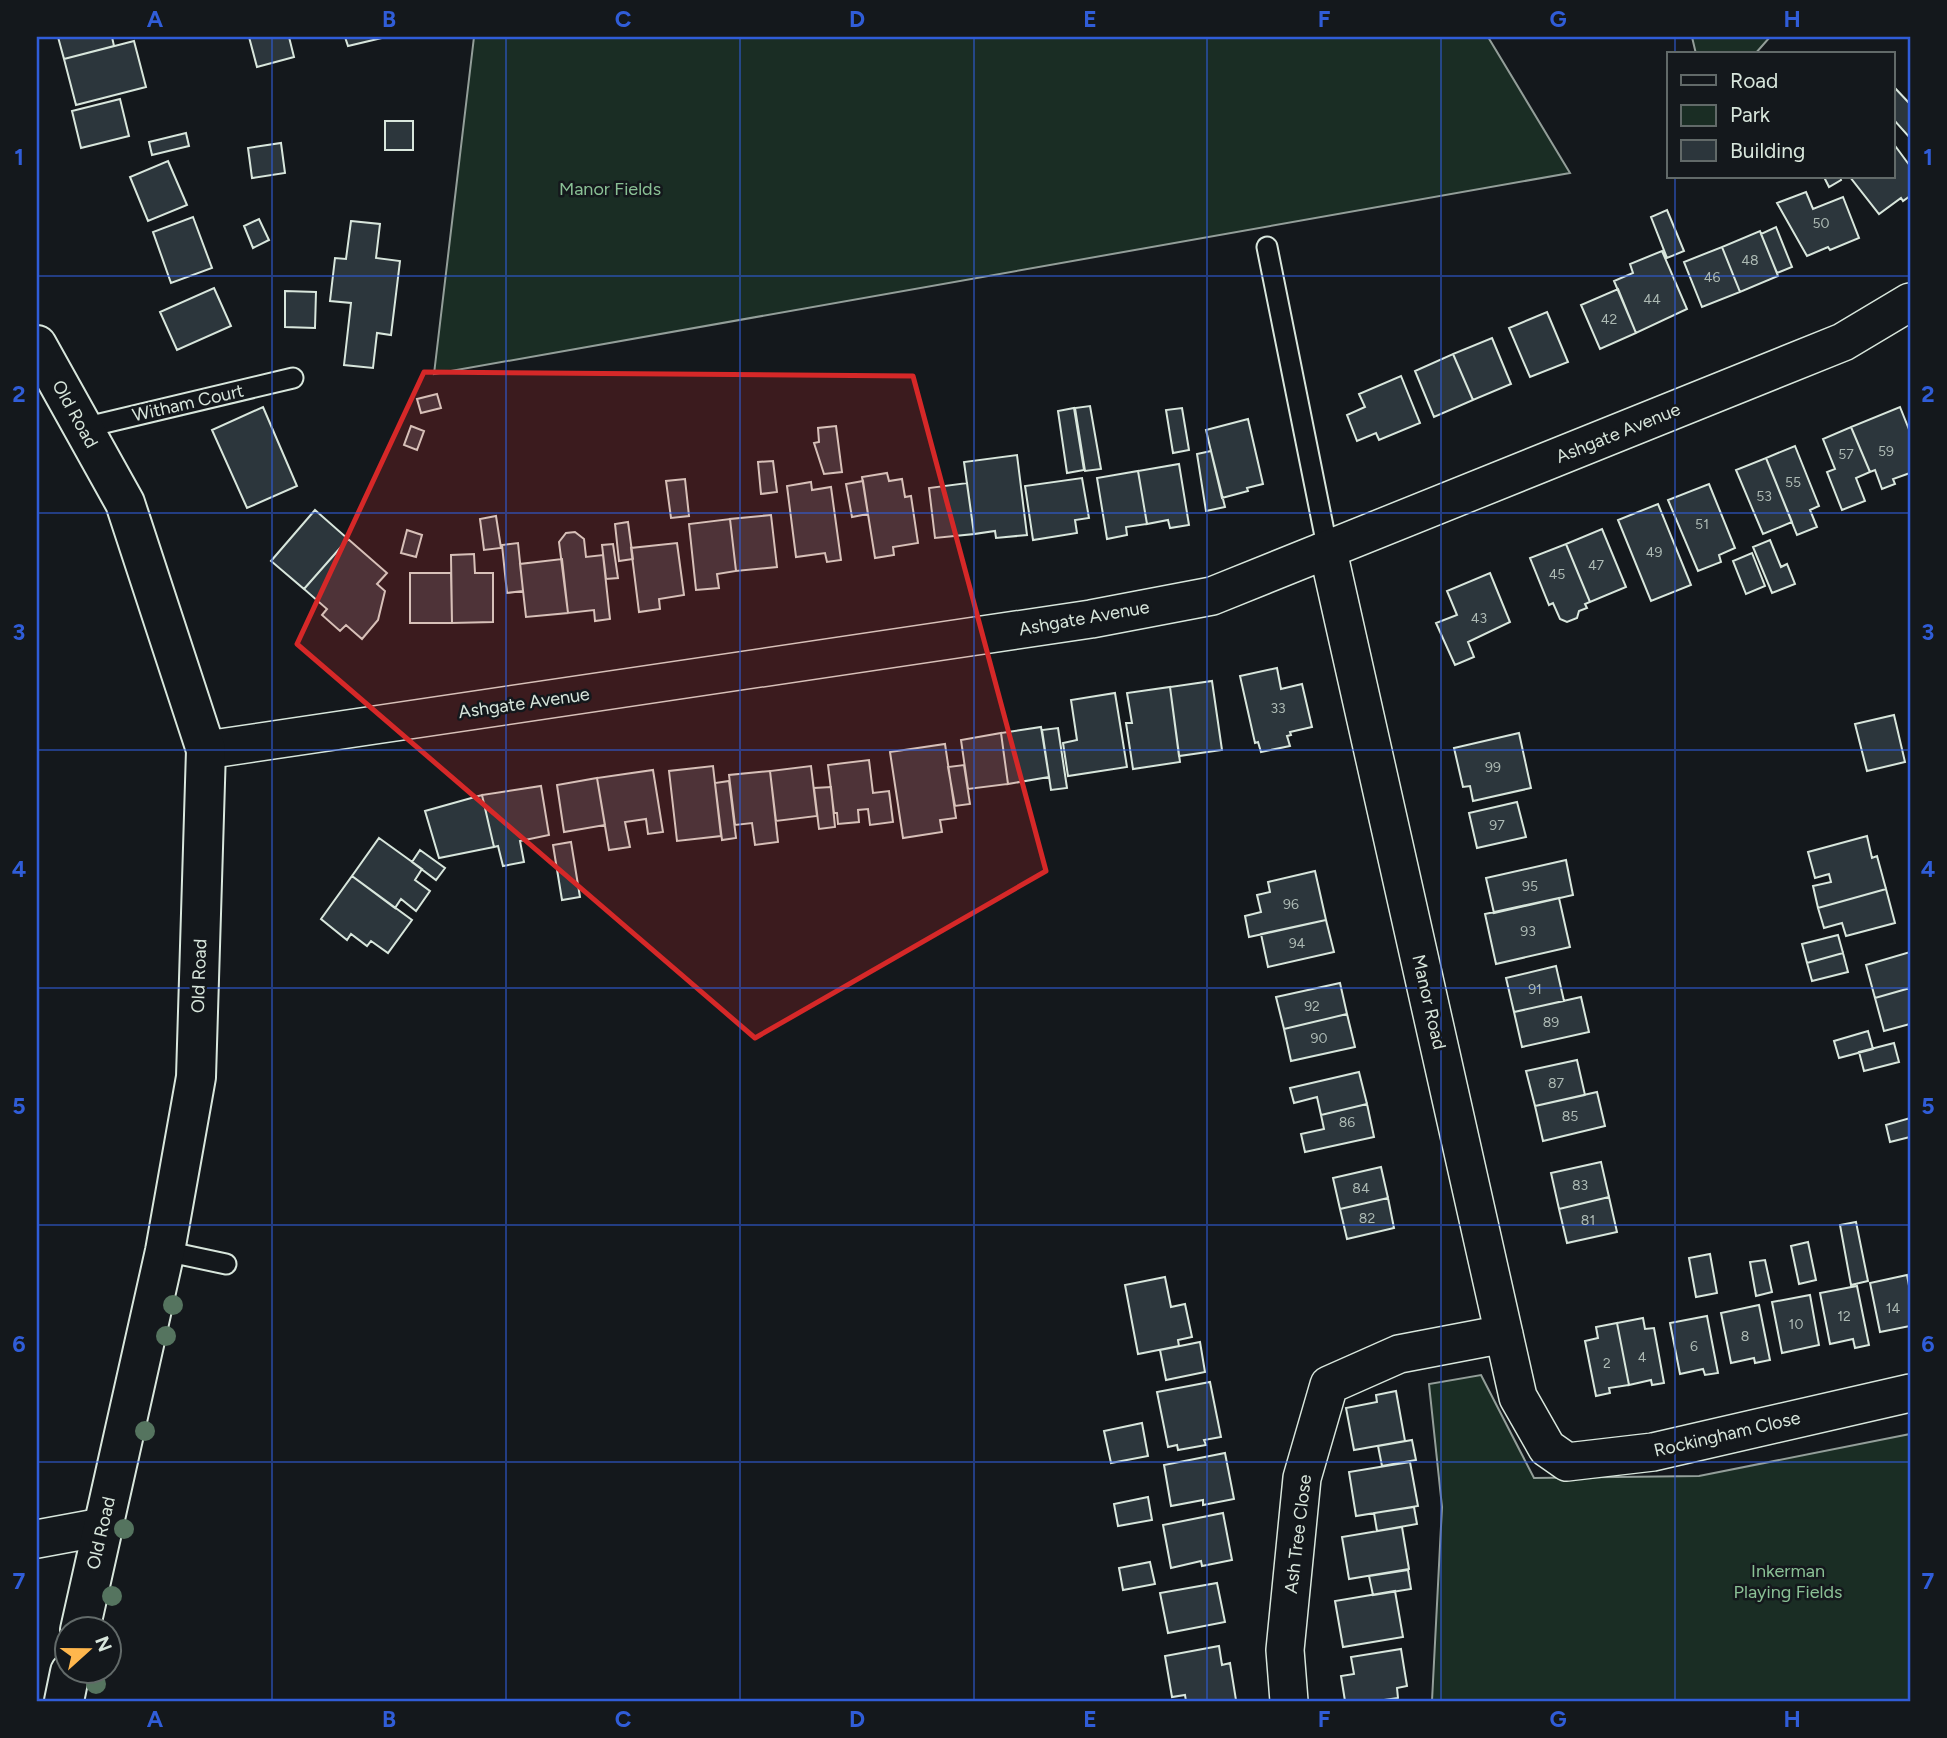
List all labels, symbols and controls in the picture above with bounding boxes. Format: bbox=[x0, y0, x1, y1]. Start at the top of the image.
text: A bbox=[147, 5, 164, 33]
text: B bbox=[382, 5, 396, 33]
text: C bbox=[615, 5, 632, 33]
text: D bbox=[849, 5, 865, 33]
text: E bbox=[1083, 5, 1097, 33]
text: F bbox=[1318, 5, 1331, 33]
text: G bbox=[1549, 5, 1567, 33]
text: H bbox=[1783, 5, 1801, 33]
legend bbox=[1667, 52, 1895, 178]
text: Road bbox=[1730, 68, 1778, 93]
text: Park bbox=[1730, 102, 1771, 127]
text: Building bbox=[1730, 138, 1805, 163]
text: 1 bbox=[14, 143, 24, 171]
text: 1 bbox=[1923, 143, 1933, 171]
park label: Manor Fields bbox=[559, 178, 661, 200]
house number: 50 bbox=[1812, 215, 1830, 232]
house number: 48 bbox=[1741, 252, 1759, 269]
house number: 46 bbox=[1704, 269, 1720, 286]
house number: 44 bbox=[1643, 291, 1661, 308]
house number: 42 bbox=[1601, 311, 1617, 328]
street label: Old Road bbox=[47, 376, 103, 452]
street label: Witham Court bbox=[130, 379, 246, 426]
text: 2 bbox=[12, 380, 26, 408]
text: 2 bbox=[1921, 380, 1935, 408]
street label: Ashgate Avenue bbox=[1553, 398, 1684, 468]
house number: 59 bbox=[1878, 443, 1894, 460]
house number: 57 bbox=[1838, 446, 1854, 463]
house number: 55 bbox=[1785, 474, 1801, 491]
house number: 53 bbox=[1756, 488, 1772, 505]
house number: 51 bbox=[1695, 516, 1709, 533]
house number: 49 bbox=[1646, 544, 1662, 561]
house number: 47 bbox=[1588, 557, 1605, 574]
house number: 45 bbox=[1549, 566, 1565, 583]
street label: Ashgate Avenue bbox=[1017, 596, 1151, 640]
house number: 43 bbox=[1471, 610, 1487, 627]
text: 3 bbox=[13, 618, 25, 646]
text: 3 bbox=[1922, 618, 1934, 646]
street label: Ashgate Avenue bbox=[457, 683, 591, 723]
house number: 33 bbox=[1270, 700, 1286, 717]
house number: 99 bbox=[1485, 759, 1501, 776]
house number: 97 bbox=[1489, 817, 1505, 834]
text: 4 bbox=[12, 855, 26, 883]
text: 4 bbox=[1921, 855, 1935, 883]
house number: 95 bbox=[1522, 878, 1538, 895]
house number: 96 bbox=[1283, 896, 1299, 913]
house number: 93 bbox=[1520, 923, 1536, 940]
house number: 94 bbox=[1289, 935, 1306, 952]
street label: Old Road bbox=[187, 938, 211, 1014]
street label: Manor Road bbox=[1407, 952, 1451, 1052]
house number: 91 bbox=[1528, 981, 1542, 998]
house number: 92 bbox=[1304, 998, 1320, 1015]
house number: 89 bbox=[1543, 1014, 1559, 1031]
house number: 90 bbox=[1311, 1030, 1327, 1047]
house number: 87 bbox=[1548, 1075, 1565, 1092]
text: 5 bbox=[12, 1092, 26, 1120]
text: 5 bbox=[1921, 1092, 1935, 1120]
house number: 85 bbox=[1562, 1108, 1578, 1125]
house number: 86 bbox=[1339, 1114, 1355, 1131]
house number: 83 bbox=[1572, 1177, 1588, 1194]
house number: 84 bbox=[1352, 1180, 1370, 1197]
house number: 82 bbox=[1359, 1210, 1375, 1227]
house number: 81 bbox=[1581, 1212, 1595, 1229]
house number: 14 bbox=[1886, 1300, 1901, 1317]
house number: 12 bbox=[1837, 1308, 1851, 1325]
house number: 10 bbox=[1789, 1316, 1803, 1333]
house number: 8 bbox=[1741, 1328, 1749, 1345]
text: 6 bbox=[12, 1330, 26, 1358]
text: 6 bbox=[1921, 1330, 1935, 1358]
house number: 6 bbox=[1690, 1338, 1698, 1355]
house number: 4 bbox=[1638, 1349, 1647, 1366]
house number: 2 bbox=[1603, 1355, 1611, 1372]
street label: Rockingham Close bbox=[1652, 1406, 1802, 1462]
street label: Ash Tree Close bbox=[1280, 1473, 1316, 1595]
street label: Old Road bbox=[82, 1494, 120, 1572]
park label: Inkerman Playing Fields bbox=[1734, 1560, 1842, 1603]
text: 7 bbox=[13, 1567, 26, 1595]
text: 7 bbox=[1922, 1567, 1935, 1595]
north arrow bbox=[52, 1616, 122, 1686]
text: N bbox=[90, 1633, 117, 1655]
text: A bbox=[147, 1705, 164, 1733]
text: B bbox=[382, 1705, 396, 1733]
text: C bbox=[615, 1705, 632, 1733]
text: D bbox=[849, 1705, 865, 1733]
text: E bbox=[1083, 1705, 1097, 1733]
text: F bbox=[1318, 1705, 1331, 1733]
text: G bbox=[1549, 1705, 1567, 1733]
text: H bbox=[1783, 1705, 1801, 1733]

